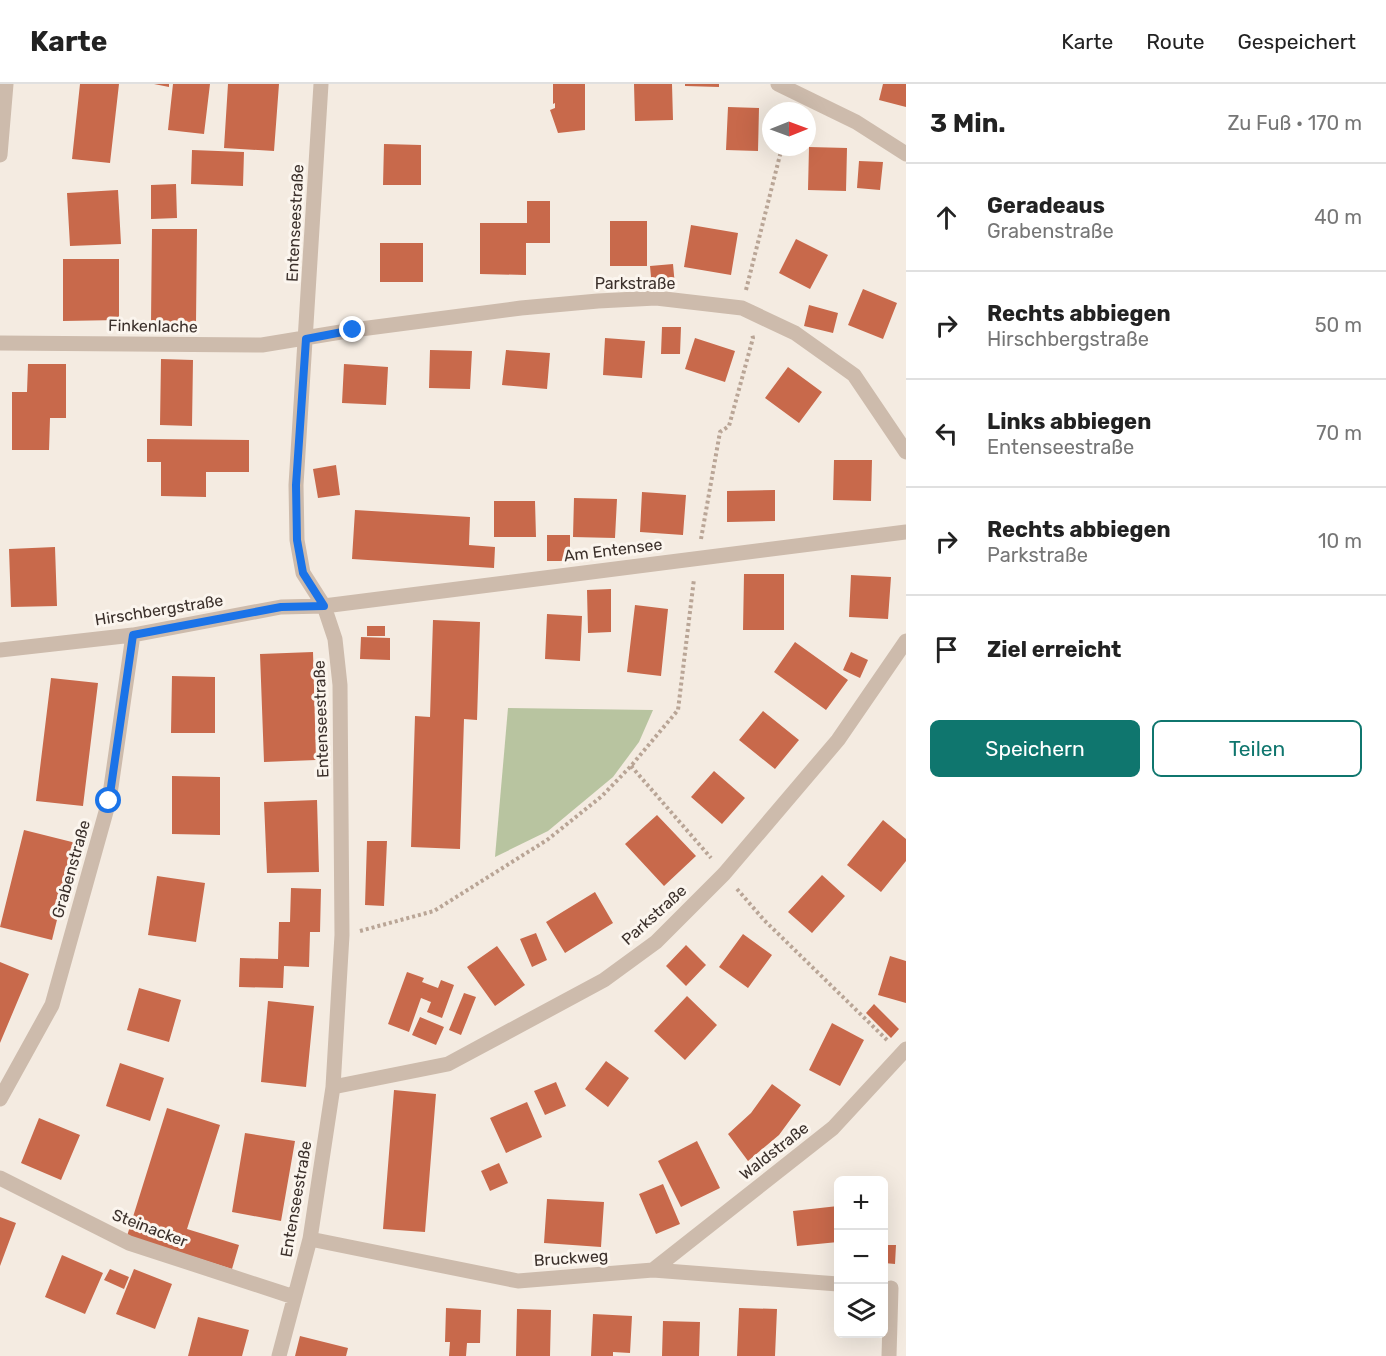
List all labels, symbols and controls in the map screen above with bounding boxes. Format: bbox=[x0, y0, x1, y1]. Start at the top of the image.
text: Karte bbox=[30, 25, 107, 58]
text: Karte bbox=[1061, 29, 1113, 54]
text: Route bbox=[1146, 29, 1205, 54]
text: Gespeichert bbox=[1238, 29, 1356, 54]
north arrow bbox=[762, 102, 816, 156]
text: 3 Min. bbox=[930, 108, 1006, 139]
text: Zu Fuß · 170 m bbox=[1227, 111, 1362, 135]
street label: Entenseestraße bbox=[282, 164, 308, 282]
text: Geradeaus bbox=[987, 192, 1105, 219]
icon: ahead bbox=[930, 201, 963, 234]
text: 40 m bbox=[1314, 205, 1362, 229]
text: Grabenstraße bbox=[987, 219, 1114, 243]
street label: Parkstraße bbox=[595, 274, 675, 293]
text: Rechts abbiegen bbox=[987, 300, 1171, 327]
icon: right bbox=[930, 309, 963, 342]
text: 50 m bbox=[1315, 313, 1362, 337]
street label: Finkenlache bbox=[108, 316, 198, 336]
route end bbox=[339, 316, 365, 342]
text: Hirschbergstraße bbox=[987, 327, 1149, 351]
text: Links abbiegen bbox=[987, 408, 1151, 435]
icon: left bbox=[930, 417, 963, 450]
text: 70 m bbox=[1316, 421, 1362, 445]
text: Entenseestraße bbox=[987, 435, 1134, 459]
text: Rechts abbiegen bbox=[987, 516, 1171, 543]
icon: right bbox=[930, 525, 963, 558]
text: 10 m bbox=[1318, 529, 1362, 553]
street label: Am Entensee bbox=[563, 535, 663, 565]
text: Parkstraße bbox=[987, 543, 1088, 567]
street label: Hirschbergstraße bbox=[93, 590, 225, 630]
icon: arrive bbox=[930, 633, 963, 666]
text: Ziel erreicht bbox=[987, 636, 1121, 663]
street label: Entenseestraße bbox=[309, 660, 333, 778]
button: Speichern bbox=[930, 720, 1140, 777]
button: Teilen bbox=[1152, 720, 1362, 777]
route start bbox=[95, 787, 121, 813]
street label: Grabenstraße bbox=[48, 818, 94, 920]
street label: Parkstraße bbox=[618, 881, 690, 949]
street label: Waldstraße bbox=[736, 1118, 812, 1184]
street label: Entenseestraße bbox=[276, 1139, 316, 1259]
map controls bbox=[834, 1176, 888, 1338]
button: + bbox=[834, 1176, 888, 1230]
street label: Steinacker bbox=[110, 1205, 190, 1251]
button: − bbox=[834, 1230, 888, 1284]
street label: Bruckweg bbox=[533, 1246, 609, 1270]
button: layers bbox=[834, 1284, 888, 1338]

